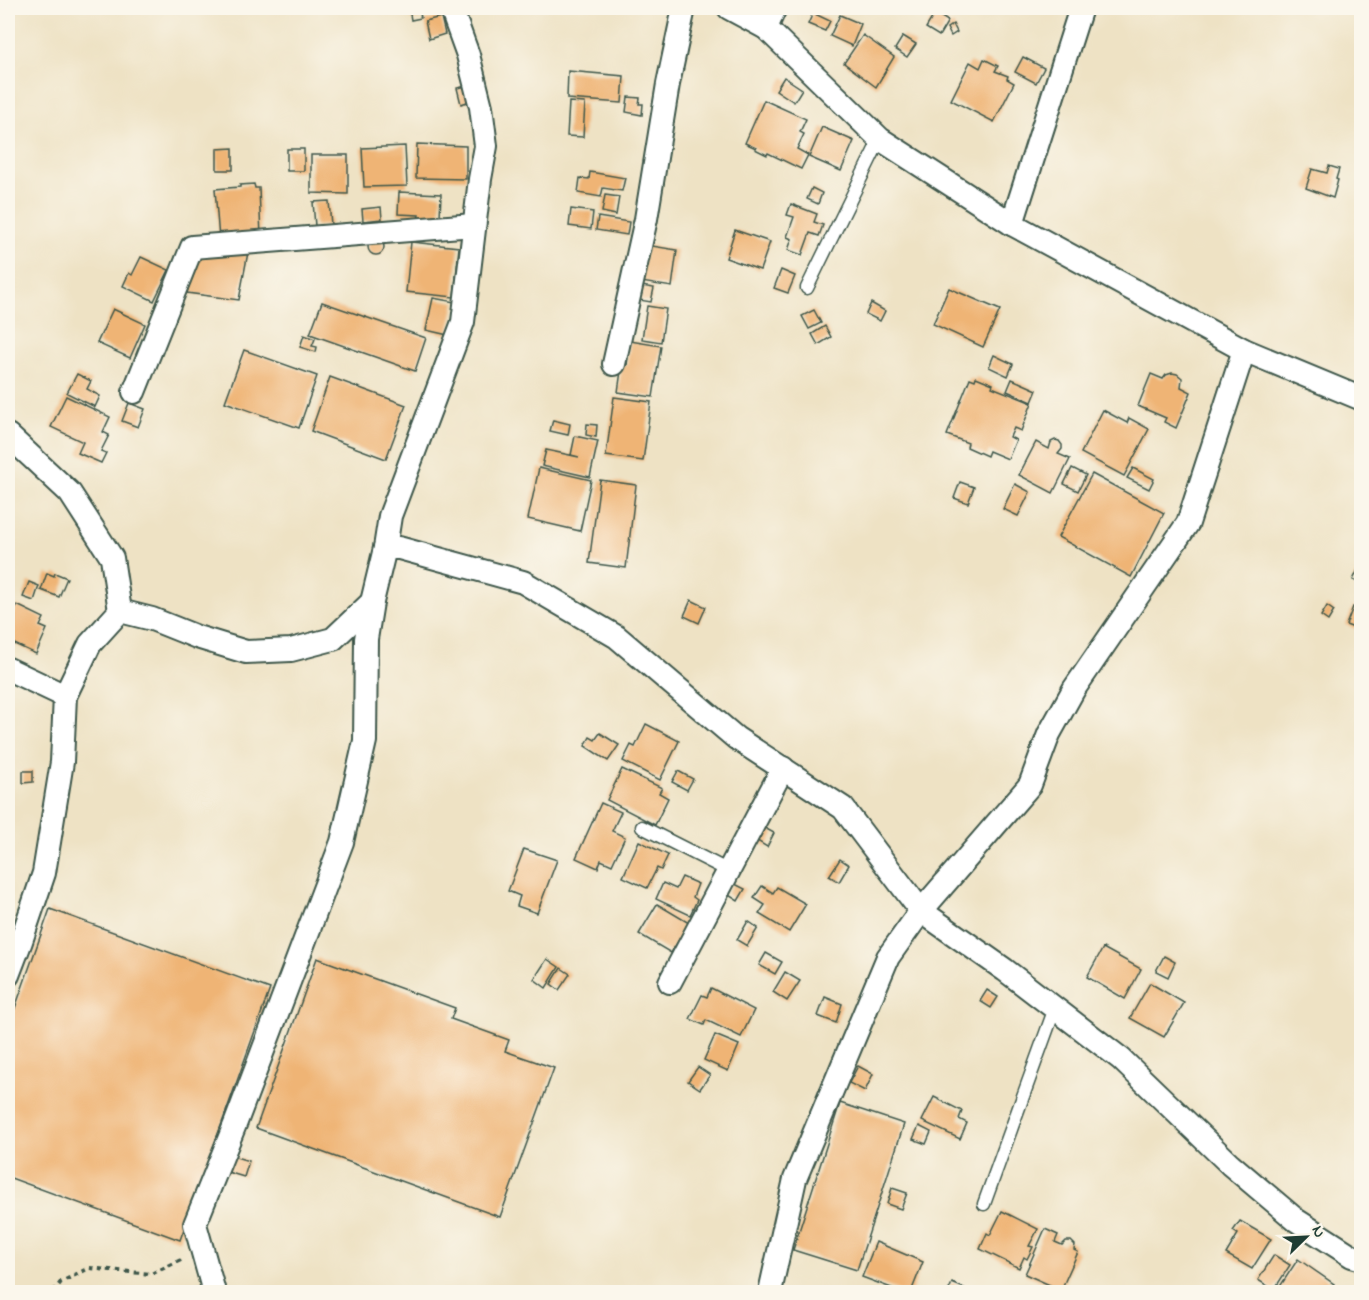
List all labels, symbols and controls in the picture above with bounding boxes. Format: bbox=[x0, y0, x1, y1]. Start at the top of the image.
north arrow bbox=[1276, 1207, 1336, 1267]
text: N bbox=[1305, 1222, 1331, 1242]

